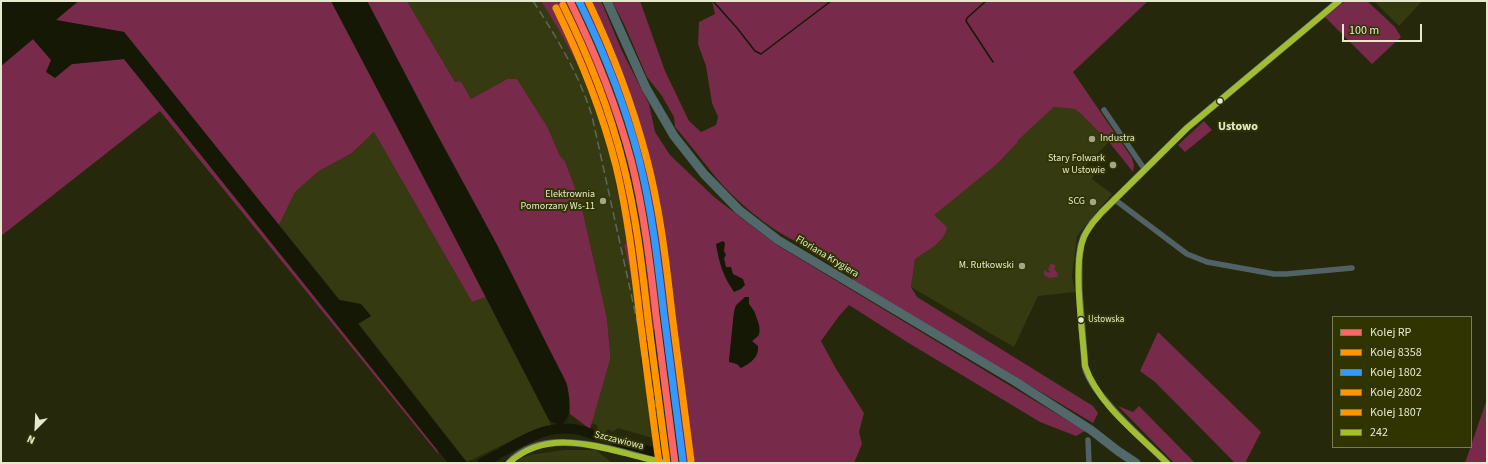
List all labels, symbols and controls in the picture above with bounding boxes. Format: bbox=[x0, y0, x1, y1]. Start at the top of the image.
scale bar bbox=[1344, 16, 1424, 42]
text: 100 m bbox=[1349, 22, 1379, 39]
unlabelled marker bbox=[1215, 96, 1225, 106]
district label: Ustowo bbox=[1218, 120, 1258, 134]
place label: Industra bbox=[1100, 133, 1135, 145]
marker: Industra bbox=[1087, 134, 1097, 144]
place label: Stary Folwark w Ustowie bbox=[1048, 153, 1105, 176]
marker: Stary Folwark w Ustowie bbox=[1108, 160, 1118, 170]
place label: Elektrownia Pomorzany Ws-11 bbox=[521, 189, 595, 212]
marker: Elektrownia Pomorzany Ws-11 bbox=[598, 196, 608, 206]
place label: SCG bbox=[1068, 196, 1085, 208]
marker: SCG bbox=[1088, 197, 1098, 207]
street label: Floriana Krygiera bbox=[793, 233, 861, 281]
place label: M. Rutkowski bbox=[959, 260, 1014, 272]
marker: M. Rutkowski bbox=[1017, 261, 1027, 271]
marker: Ustowska bbox=[1076, 315, 1086, 325]
place label: Ustowska bbox=[1088, 315, 1124, 325]
legend bbox=[1332, 316, 1472, 448]
text: Kolej RP bbox=[1370, 324, 1411, 341]
text: Kolej 8358 bbox=[1370, 344, 1422, 361]
text: Kolej 1802 bbox=[1370, 364, 1422, 381]
text: Kolej 2802 bbox=[1370, 384, 1422, 401]
text: Kolej 1807 bbox=[1370, 404, 1422, 421]
north arrow bbox=[16, 408, 56, 448]
text: 242 bbox=[1370, 424, 1388, 441]
street label: Szczawiowa bbox=[593, 429, 645, 453]
text: N bbox=[25, 431, 37, 448]

